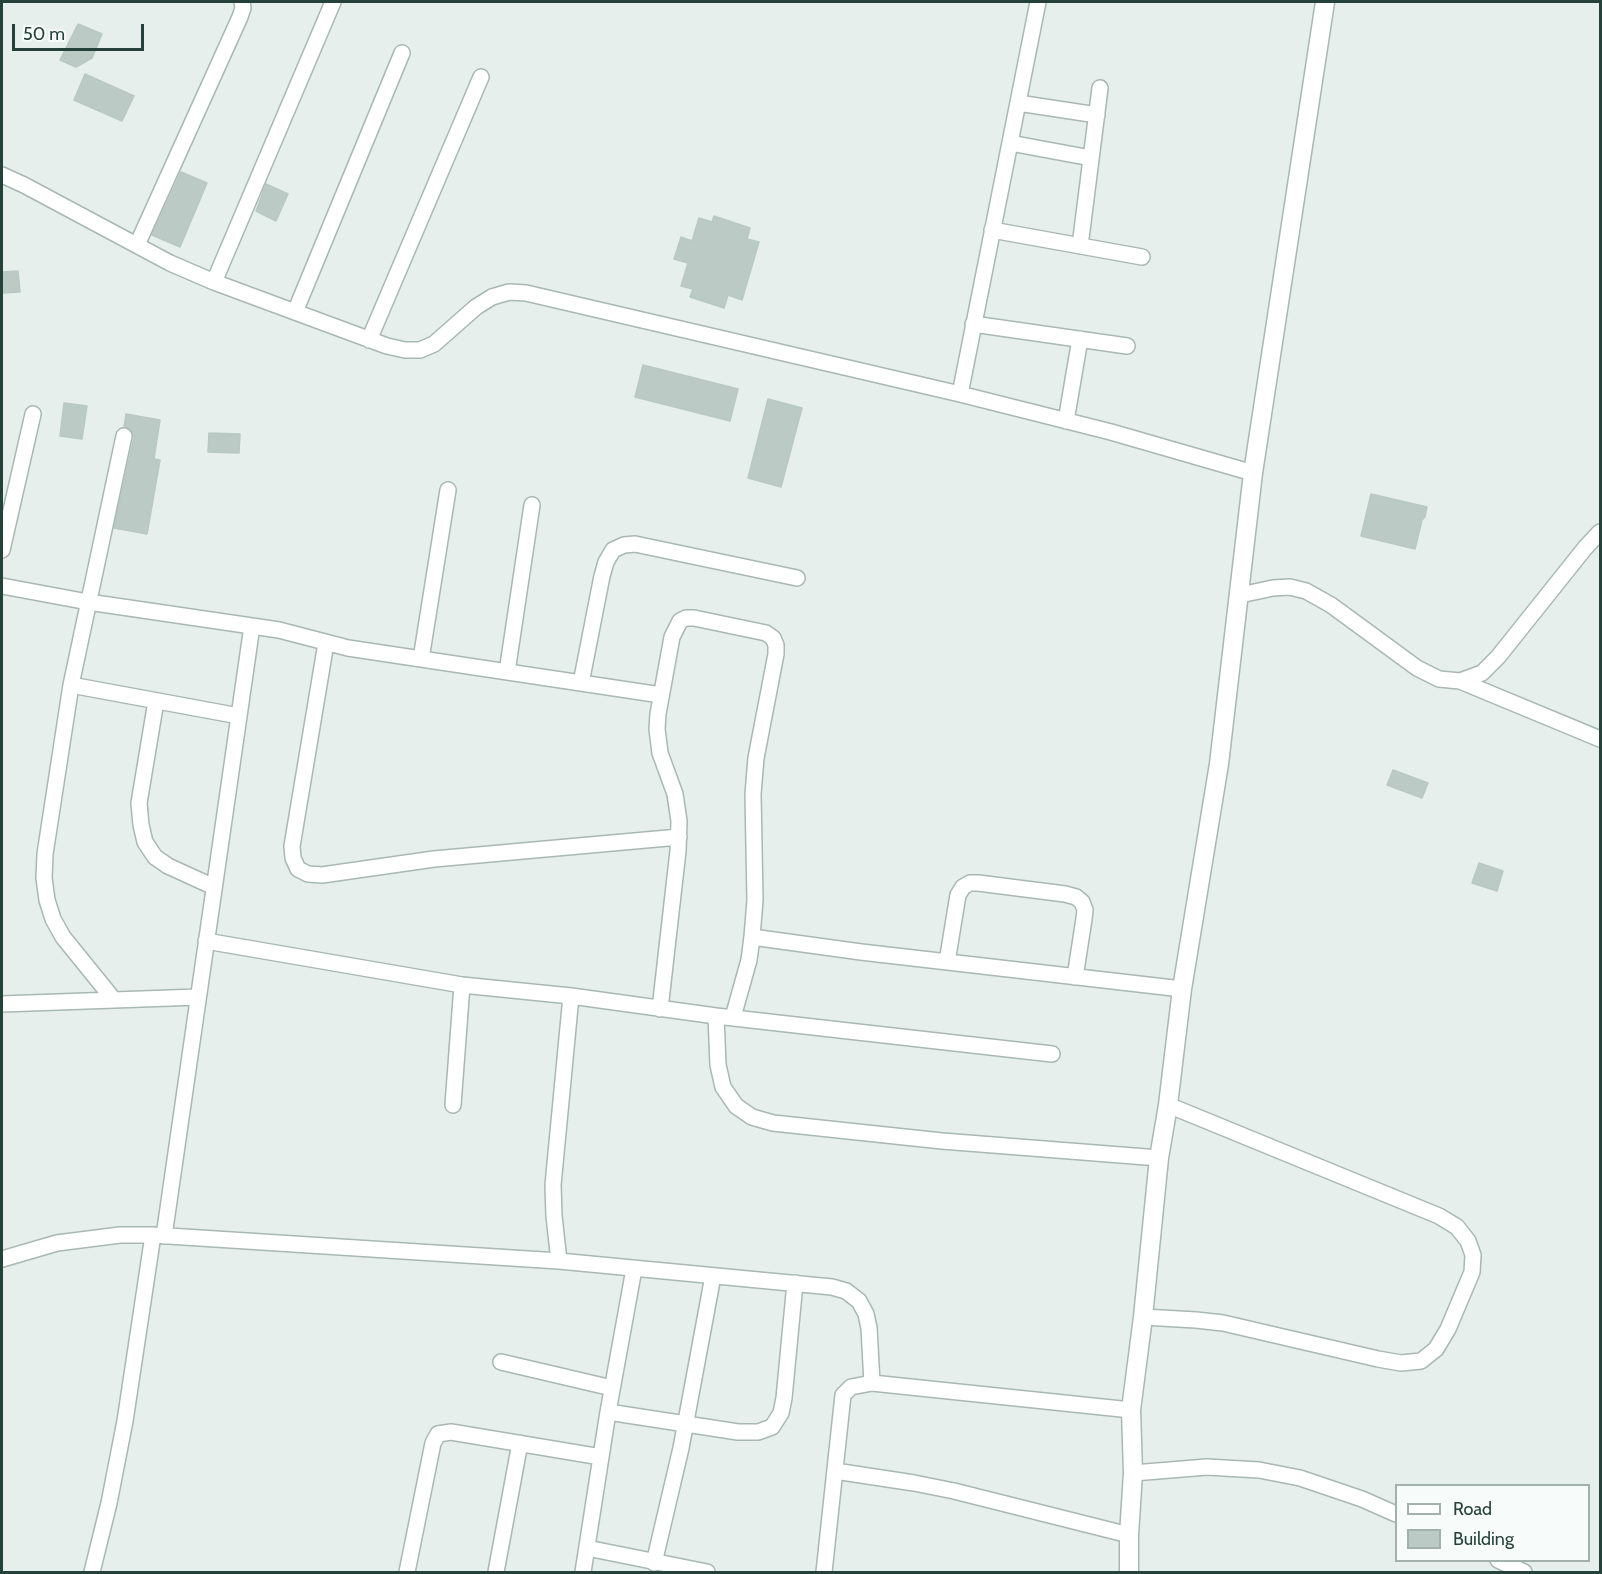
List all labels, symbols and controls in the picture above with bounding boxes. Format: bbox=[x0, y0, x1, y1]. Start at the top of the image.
scale bar bbox=[15, 12, 147, 50]
text: 50 m bbox=[23, 23, 65, 45]
legend bbox=[1395, 1484, 1590, 1562]
text: Road bbox=[1453, 1498, 1492, 1520]
text: Building bbox=[1453, 1528, 1514, 1550]

